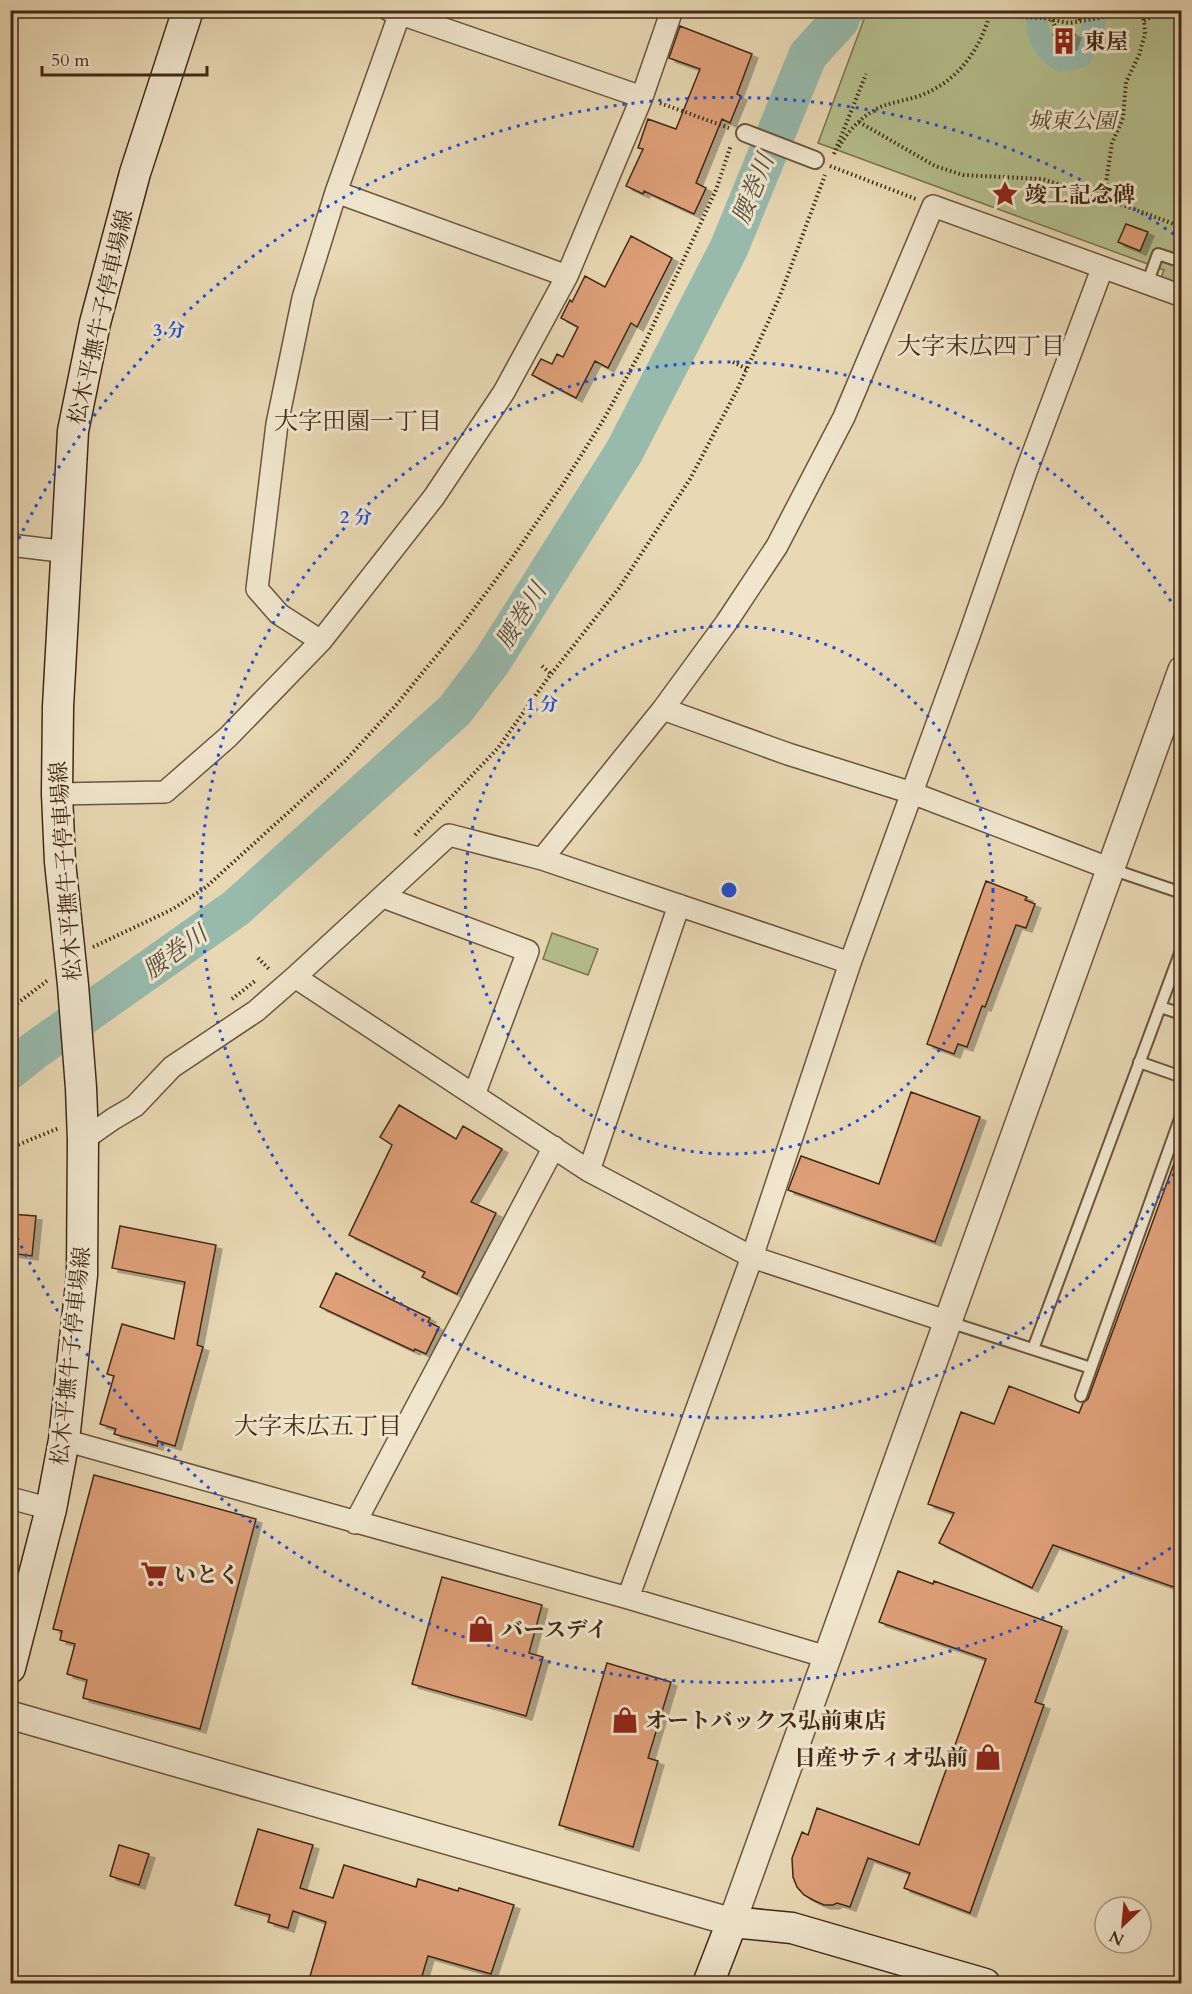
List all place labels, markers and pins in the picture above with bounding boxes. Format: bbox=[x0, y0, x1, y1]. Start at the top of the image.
building icon: 東屋 bbox=[1049, 26, 1079, 56]
place label: 東屋 bbox=[1084, 27, 1128, 57]
place icon: 竣工記念碑 bbox=[990, 179, 1020, 209]
place label: 竣工記念碑 bbox=[1025, 180, 1135, 210]
centre of rings bbox=[719, 880, 739, 900]
supermarket icon: いとく bbox=[139, 1559, 169, 1589]
place label: いとく bbox=[174, 1560, 240, 1590]
shop icon: バースデイ bbox=[466, 1614, 496, 1644]
place label: バースデイ bbox=[501, 1615, 608, 1645]
shop icon: オートバックス弘前東店 bbox=[610, 1705, 640, 1735]
place label: オートバックス弘前東店 bbox=[645, 1706, 886, 1736]
shop icon: 日産サティオ弘前 bbox=[973, 1742, 1003, 1772]
place label: 日産サティオ弘前 bbox=[794, 1743, 968, 1773]

